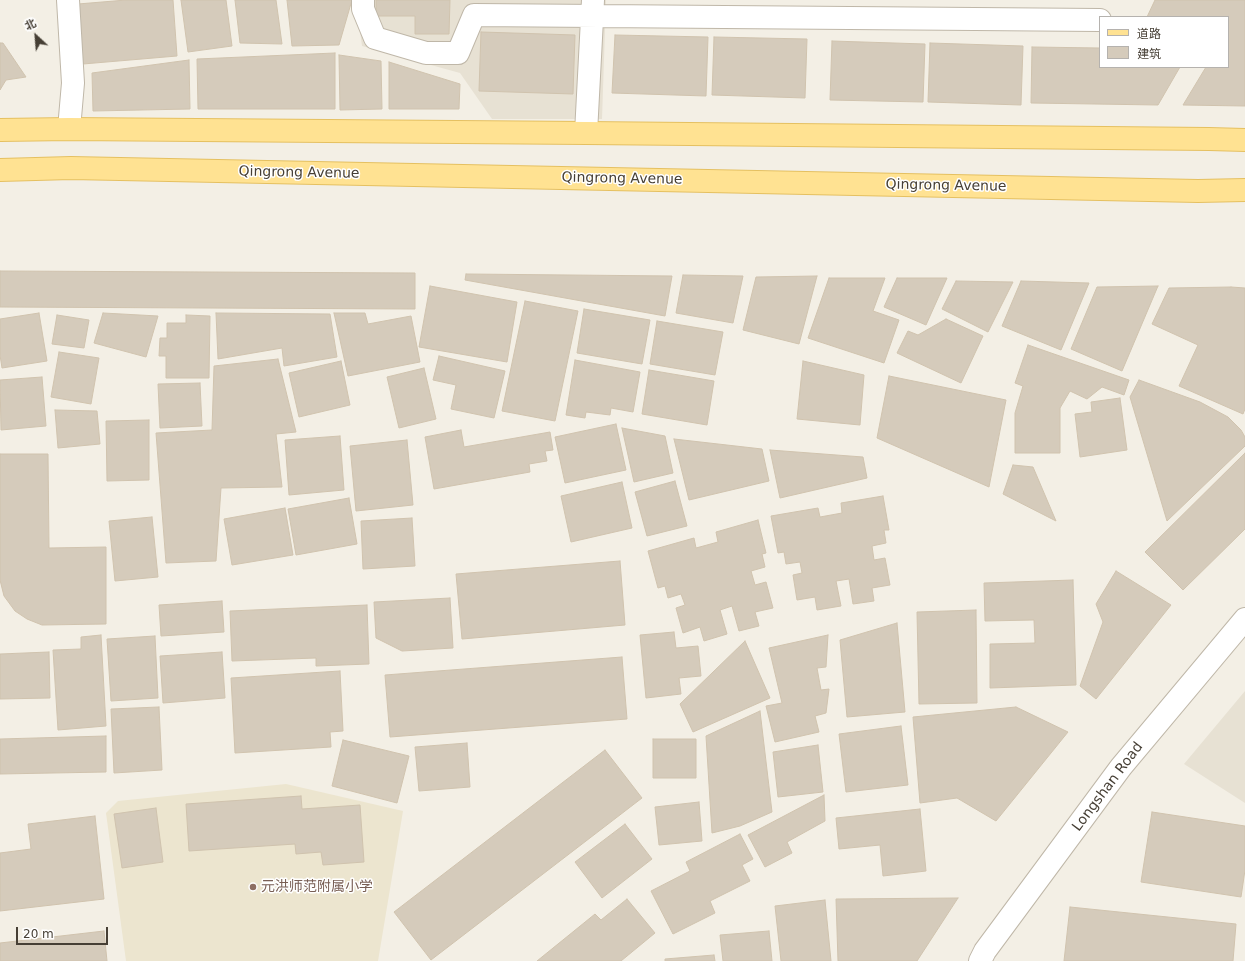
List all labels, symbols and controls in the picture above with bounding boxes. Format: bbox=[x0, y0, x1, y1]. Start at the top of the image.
north arrow bbox=[16, 16, 56, 56]
legend bbox=[1099, 16, 1229, 68]
text: 北 bbox=[23, 17, 38, 33]
text: 道路 bbox=[1137, 27, 1161, 41]
text: 建筑 bbox=[1137, 47, 1161, 61]
street label: Qingrong Avenue bbox=[238, 164, 360, 182]
street label: Qingrong Avenue bbox=[561, 170, 683, 188]
street label: Qingrong Avenue bbox=[885, 177, 1007, 195]
street label: Longshan Road bbox=[1069, 739, 1147, 835]
place label: 元洪师范附属小学 bbox=[261, 879, 373, 895]
marker: 元洪师范附属小学 bbox=[248, 882, 258, 892]
scale bar bbox=[18, 919, 110, 945]
text: 20 m bbox=[23, 927, 54, 941]

